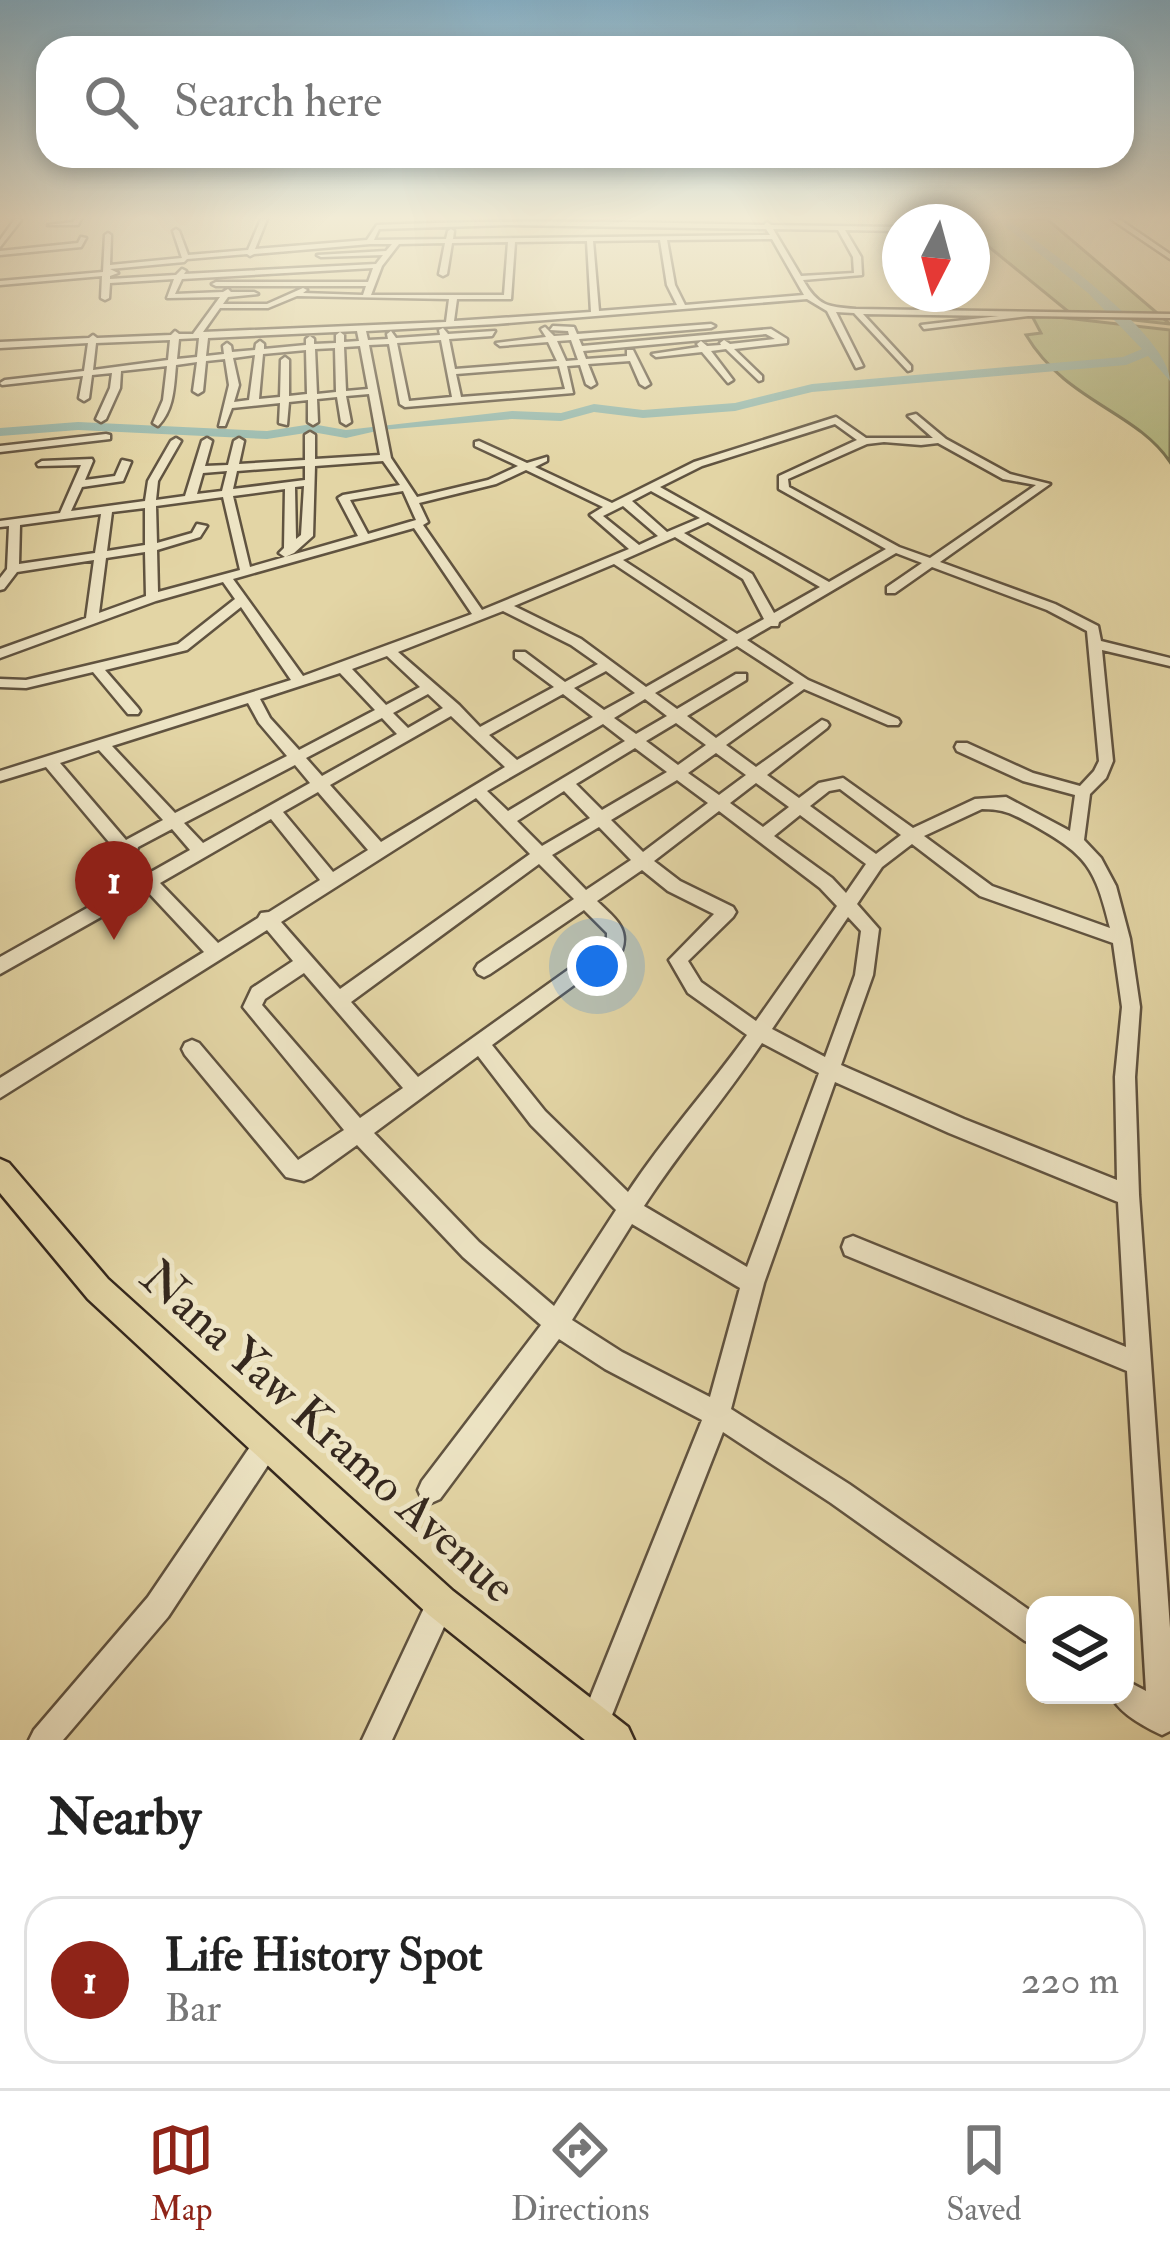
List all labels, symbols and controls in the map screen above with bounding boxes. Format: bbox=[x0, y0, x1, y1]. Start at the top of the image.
search box bbox=[36, 36, 1134, 168]
icon: search bbox=[78, 69, 144, 135]
text: Search here bbox=[174, 74, 382, 130]
north arrow bbox=[882, 204, 990, 312]
pin: 1 bbox=[75, 841, 153, 940]
your location bbox=[567, 936, 627, 996]
street label: Nana Yaw Kramo Avenue bbox=[128, 1248, 528, 1616]
map controls bbox=[1026, 1596, 1134, 1704]
button: layers bbox=[1026, 1596, 1134, 1704]
text: Nearby bbox=[48, 1786, 201, 1850]
text: Life History Spot bbox=[165, 1928, 483, 1984]
text: 1 bbox=[83, 1956, 97, 2005]
text: 220 m bbox=[1021, 1956, 1119, 2005]
text: Bar bbox=[165, 1984, 221, 2033]
tab: Map bbox=[148, 2117, 214, 2230]
tab: Directions bbox=[511, 2117, 650, 2230]
tab: Saved bbox=[946, 2117, 1022, 2230]

